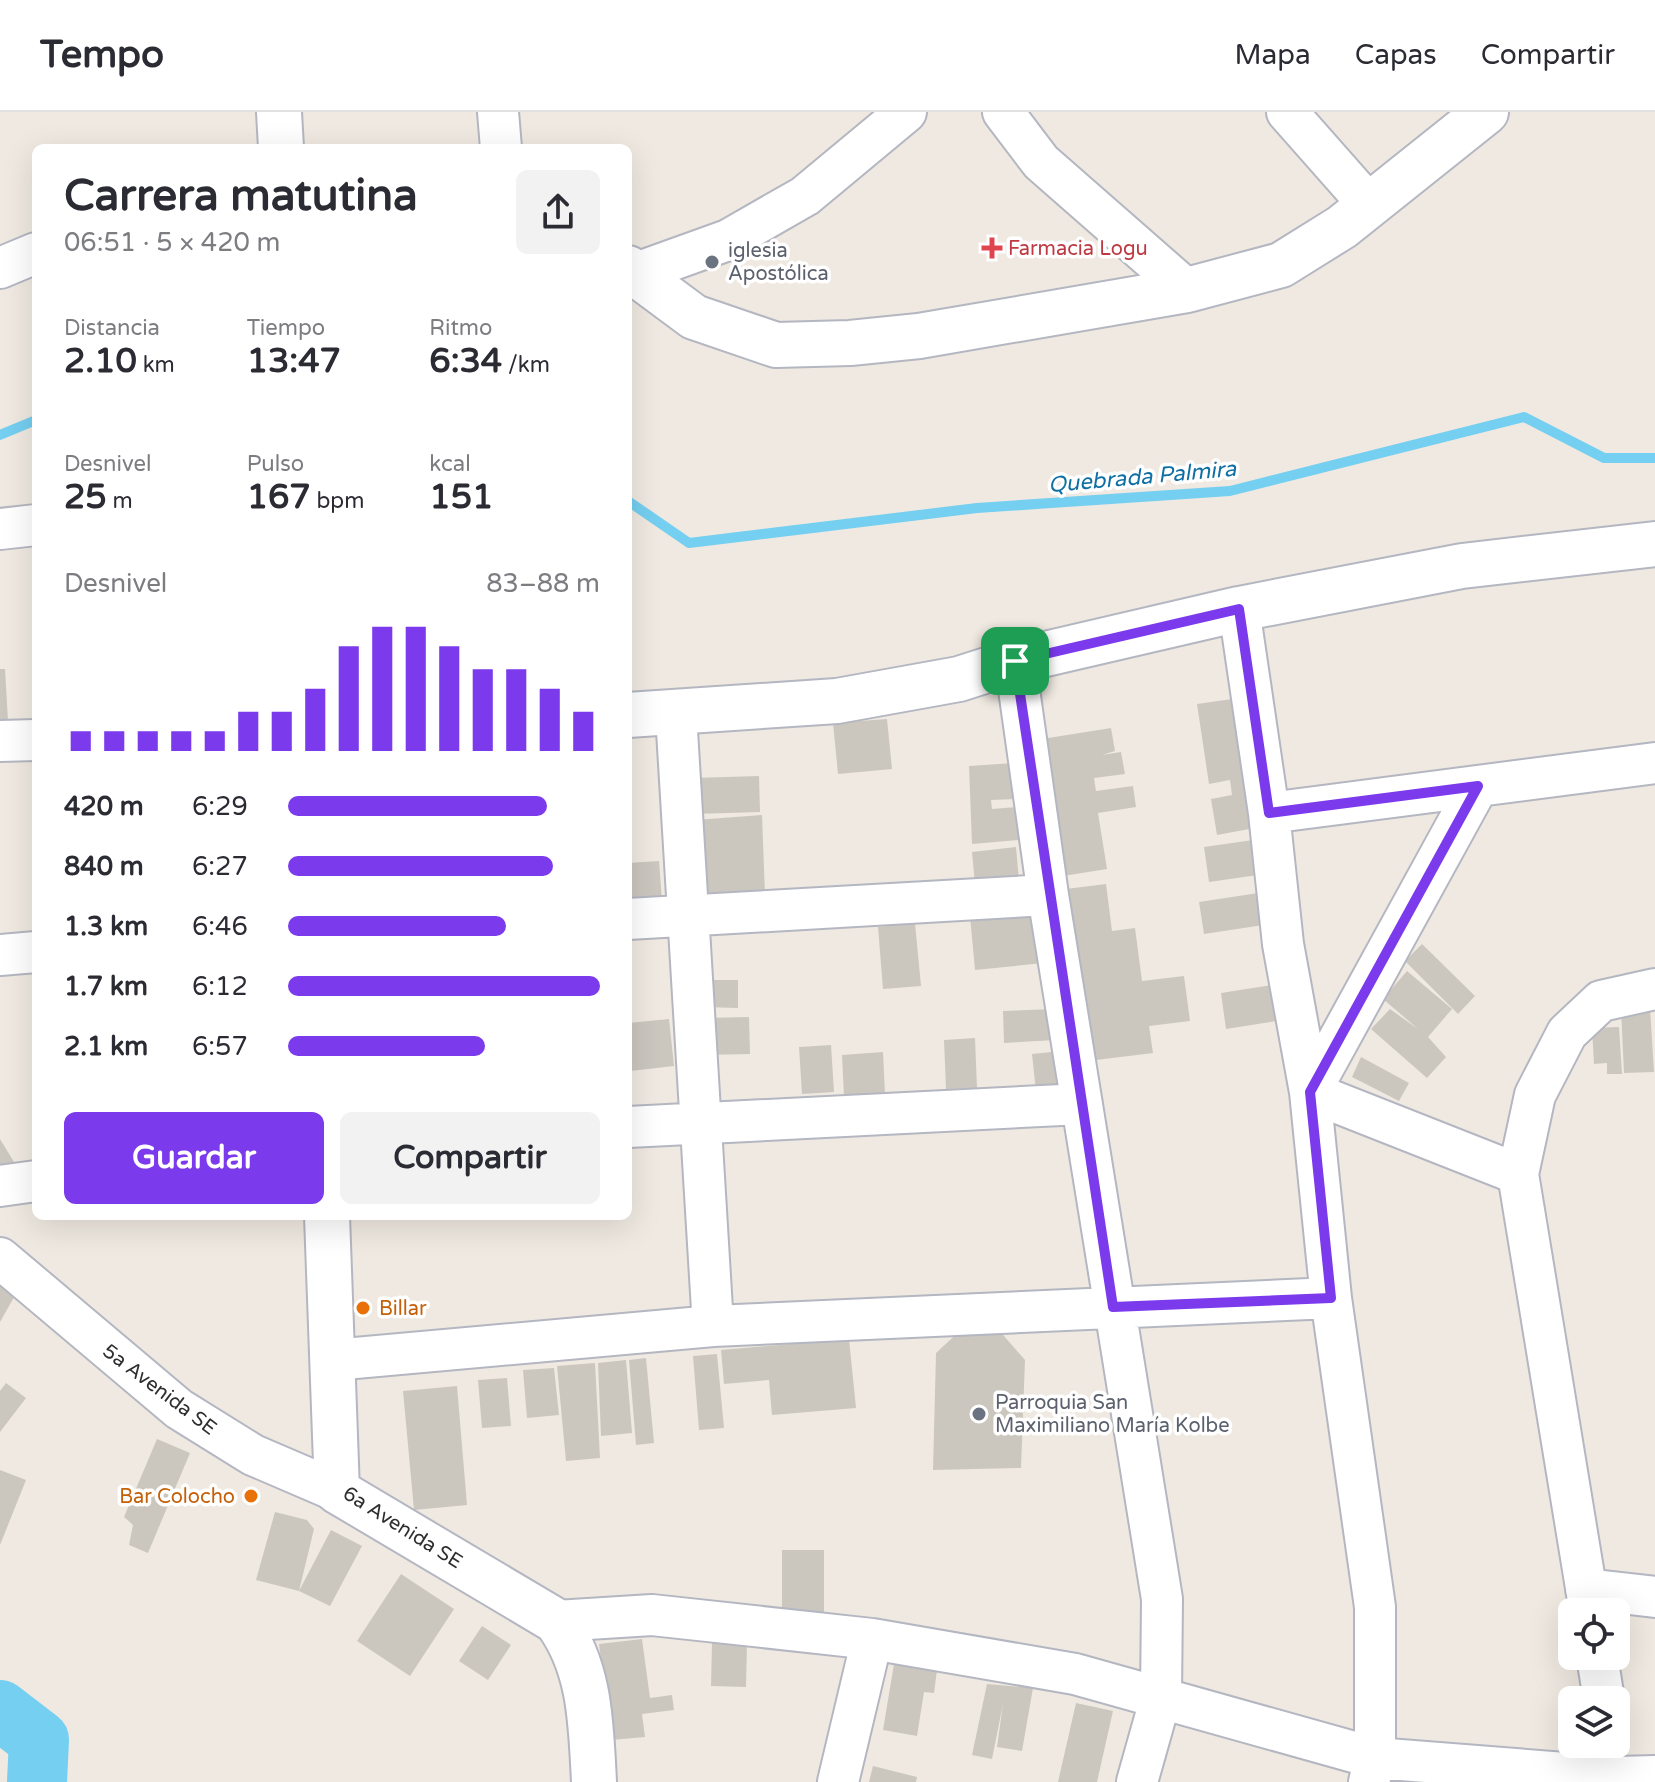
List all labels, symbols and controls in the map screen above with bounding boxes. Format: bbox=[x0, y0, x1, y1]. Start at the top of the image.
text: Tempo bbox=[40, 32, 164, 78]
text: Mapa bbox=[1234, 38, 1311, 72]
text: Capas bbox=[1355, 38, 1437, 72]
text: Compartir bbox=[1481, 38, 1615, 72]
text: Carrera matutina bbox=[64, 170, 418, 223]
button: share bbox=[516, 170, 600, 254]
text: 06:51 · 5 × 420 m bbox=[64, 227, 280, 258]
place label: Farmacia Logu bbox=[1008, 237, 1148, 261]
place label: iglesia Apostólica bbox=[728, 239, 829, 286]
marker: Farmacia Logu bbox=[983, 239, 1001, 257]
marker: iglesia Apostólica bbox=[703, 253, 721, 271]
text: Distancia bbox=[64, 315, 160, 341]
text: Tiempo bbox=[247, 315, 325, 341]
text: Ritmo bbox=[429, 315, 492, 341]
text: 2.10 bbox=[64, 341, 137, 382]
text: 13:47 bbox=[247, 341, 341, 382]
text: 6:34 bbox=[429, 341, 502, 382]
text: km bbox=[137, 352, 175, 378]
text: /km bbox=[502, 352, 550, 378]
text: Desnivel bbox=[64, 451, 151, 477]
text: Pulso bbox=[247, 451, 304, 477]
text: kcal bbox=[429, 451, 471, 477]
water label: Quebrada Palmira bbox=[1047, 456, 1238, 498]
text: 25 bbox=[64, 477, 107, 518]
text: 167 bbox=[247, 477, 311, 518]
text: 151 bbox=[429, 477, 493, 518]
text: m bbox=[107, 488, 133, 514]
text: bpm bbox=[311, 488, 364, 514]
text: Desnivel bbox=[64, 568, 167, 599]
text: 83–88 m bbox=[486, 568, 600, 599]
pin bbox=[981, 627, 1049, 695]
icon: arrive bbox=[993, 639, 1037, 683]
text: 420 m bbox=[64, 791, 144, 822]
text: 6:29 bbox=[192, 791, 248, 822]
text: 840 m bbox=[64, 851, 144, 882]
text: 6:27 bbox=[192, 851, 248, 882]
text: 1.3 km bbox=[64, 911, 148, 942]
text: 6:46 bbox=[192, 911, 248, 942]
text: 1.7 km bbox=[64, 971, 148, 1002]
text: 6:12 bbox=[192, 971, 248, 1002]
text: 2.1 km bbox=[64, 1031, 148, 1062]
text: 6:57 bbox=[192, 1031, 248, 1062]
button: Guardar bbox=[64, 1112, 324, 1204]
button: Compartir bbox=[340, 1112, 600, 1204]
place label: Billar bbox=[379, 1297, 427, 1321]
marker: Billar bbox=[354, 1299, 372, 1317]
street label: 5a Avenida SE bbox=[98, 1339, 221, 1440]
place label: Parroquia San Maximiliano María Kolbe bbox=[995, 1391, 1230, 1438]
marker: Parroquia San Maximiliano María Kolbe bbox=[970, 1405, 988, 1423]
street label: 6a Avenida SE bbox=[338, 1482, 467, 1574]
place label: Bar Colocho bbox=[119, 1485, 235, 1509]
marker: Bar Colocho bbox=[242, 1487, 260, 1505]
map controls bbox=[1558, 1598, 1630, 1758]
button: locate bbox=[1558, 1598, 1630, 1670]
button: layers bbox=[1558, 1686, 1630, 1758]

